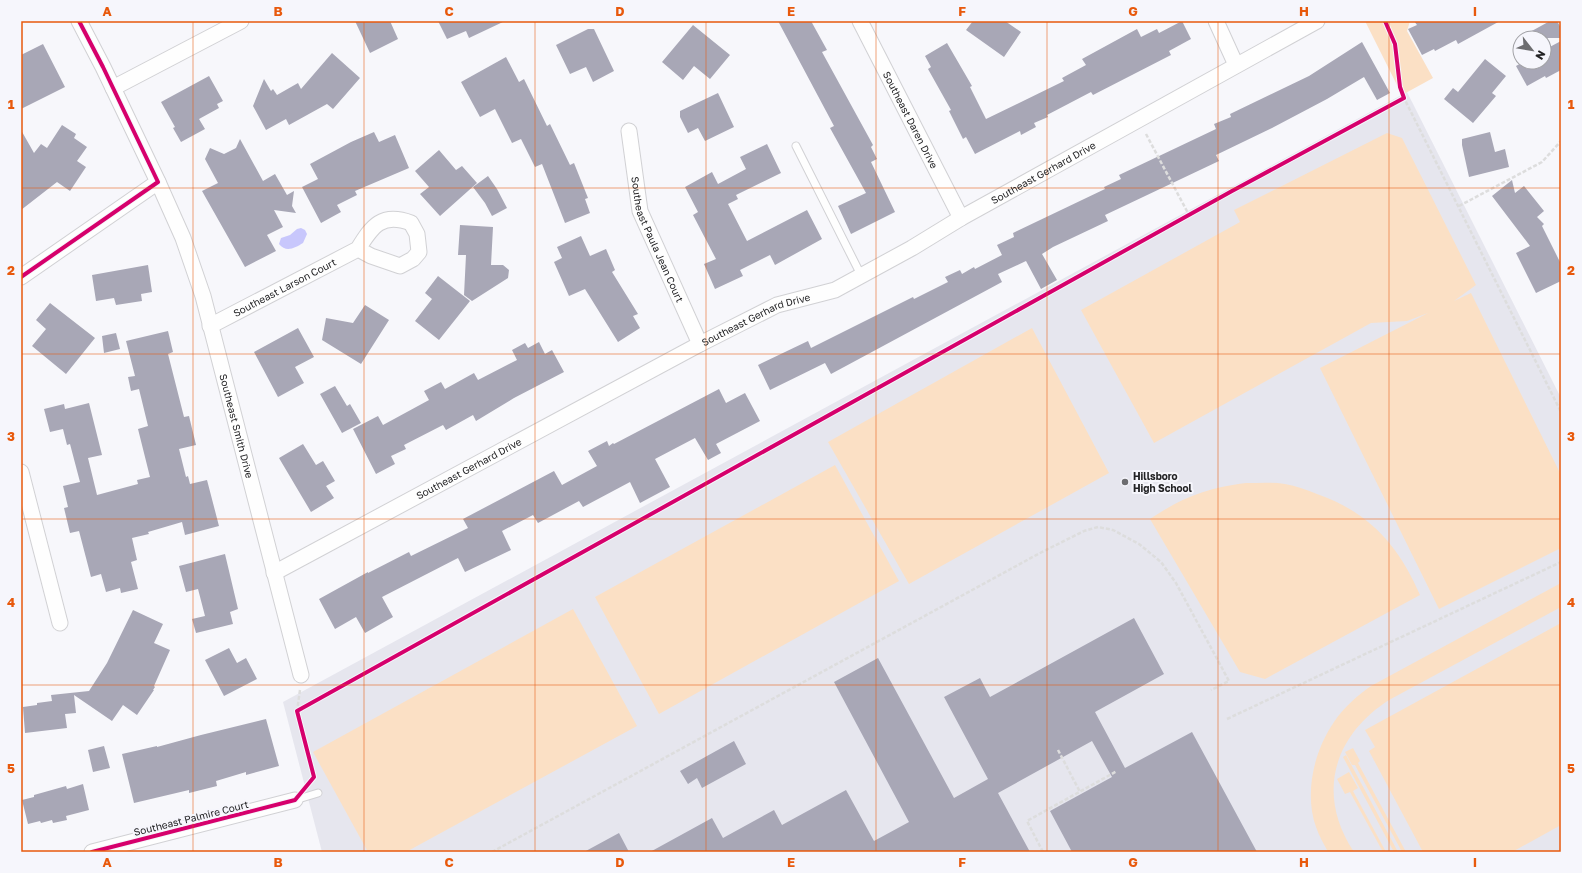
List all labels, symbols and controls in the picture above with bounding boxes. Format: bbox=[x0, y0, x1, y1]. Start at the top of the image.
text: A bbox=[102, 3, 112, 19]
text: B bbox=[273, 3, 283, 19]
text: C bbox=[444, 3, 454, 19]
text: D bbox=[615, 3, 625, 19]
text: E bbox=[787, 3, 795, 19]
text: F bbox=[958, 3, 966, 19]
text: G bbox=[1128, 3, 1138, 19]
text: H bbox=[1299, 3, 1309, 19]
text: I bbox=[1473, 3, 1477, 19]
north arrow bbox=[1512, 30, 1552, 70]
text: N bbox=[1533, 48, 1549, 62]
street label: Southeast Daren Drive bbox=[881, 69, 941, 171]
text: 1 bbox=[8, 96, 15, 112]
text: 1 bbox=[1568, 96, 1575, 112]
street label: Southeast Gerhard Drive bbox=[989, 139, 1098, 206]
street label: Southeast Paula Jean Court bbox=[629, 176, 686, 304]
street label: Southeast Larson Court bbox=[231, 256, 338, 319]
text: 2 bbox=[7, 262, 15, 278]
text: 2 bbox=[1567, 262, 1575, 278]
street label: Southeast Gerhard Drive bbox=[699, 291, 812, 348]
street label: Southeast Smith Drive bbox=[217, 373, 256, 480]
text: 3 bbox=[7, 428, 15, 444]
text: 3 bbox=[1567, 428, 1575, 444]
street label: Southeast Gerhard Drive bbox=[414, 435, 524, 502]
place label: Hillsboro High School bbox=[1133, 470, 1193, 494]
marker: Hillsboro High School bbox=[1120, 477, 1130, 487]
text: 4 bbox=[7, 594, 15, 610]
text: 4 bbox=[1567, 594, 1575, 610]
text: 5 bbox=[7, 760, 15, 776]
text: 5 bbox=[1567, 760, 1575, 776]
street label: Southeast Palmire Court bbox=[132, 798, 250, 838]
text: A bbox=[102, 854, 112, 870]
text: B bbox=[273, 854, 283, 870]
text: C bbox=[444, 854, 454, 870]
text: D bbox=[615, 854, 625, 870]
text: E bbox=[787, 854, 795, 870]
text: F bbox=[958, 854, 966, 870]
text: G bbox=[1128, 854, 1138, 870]
text: H bbox=[1299, 854, 1309, 870]
text: I bbox=[1473, 854, 1477, 870]

